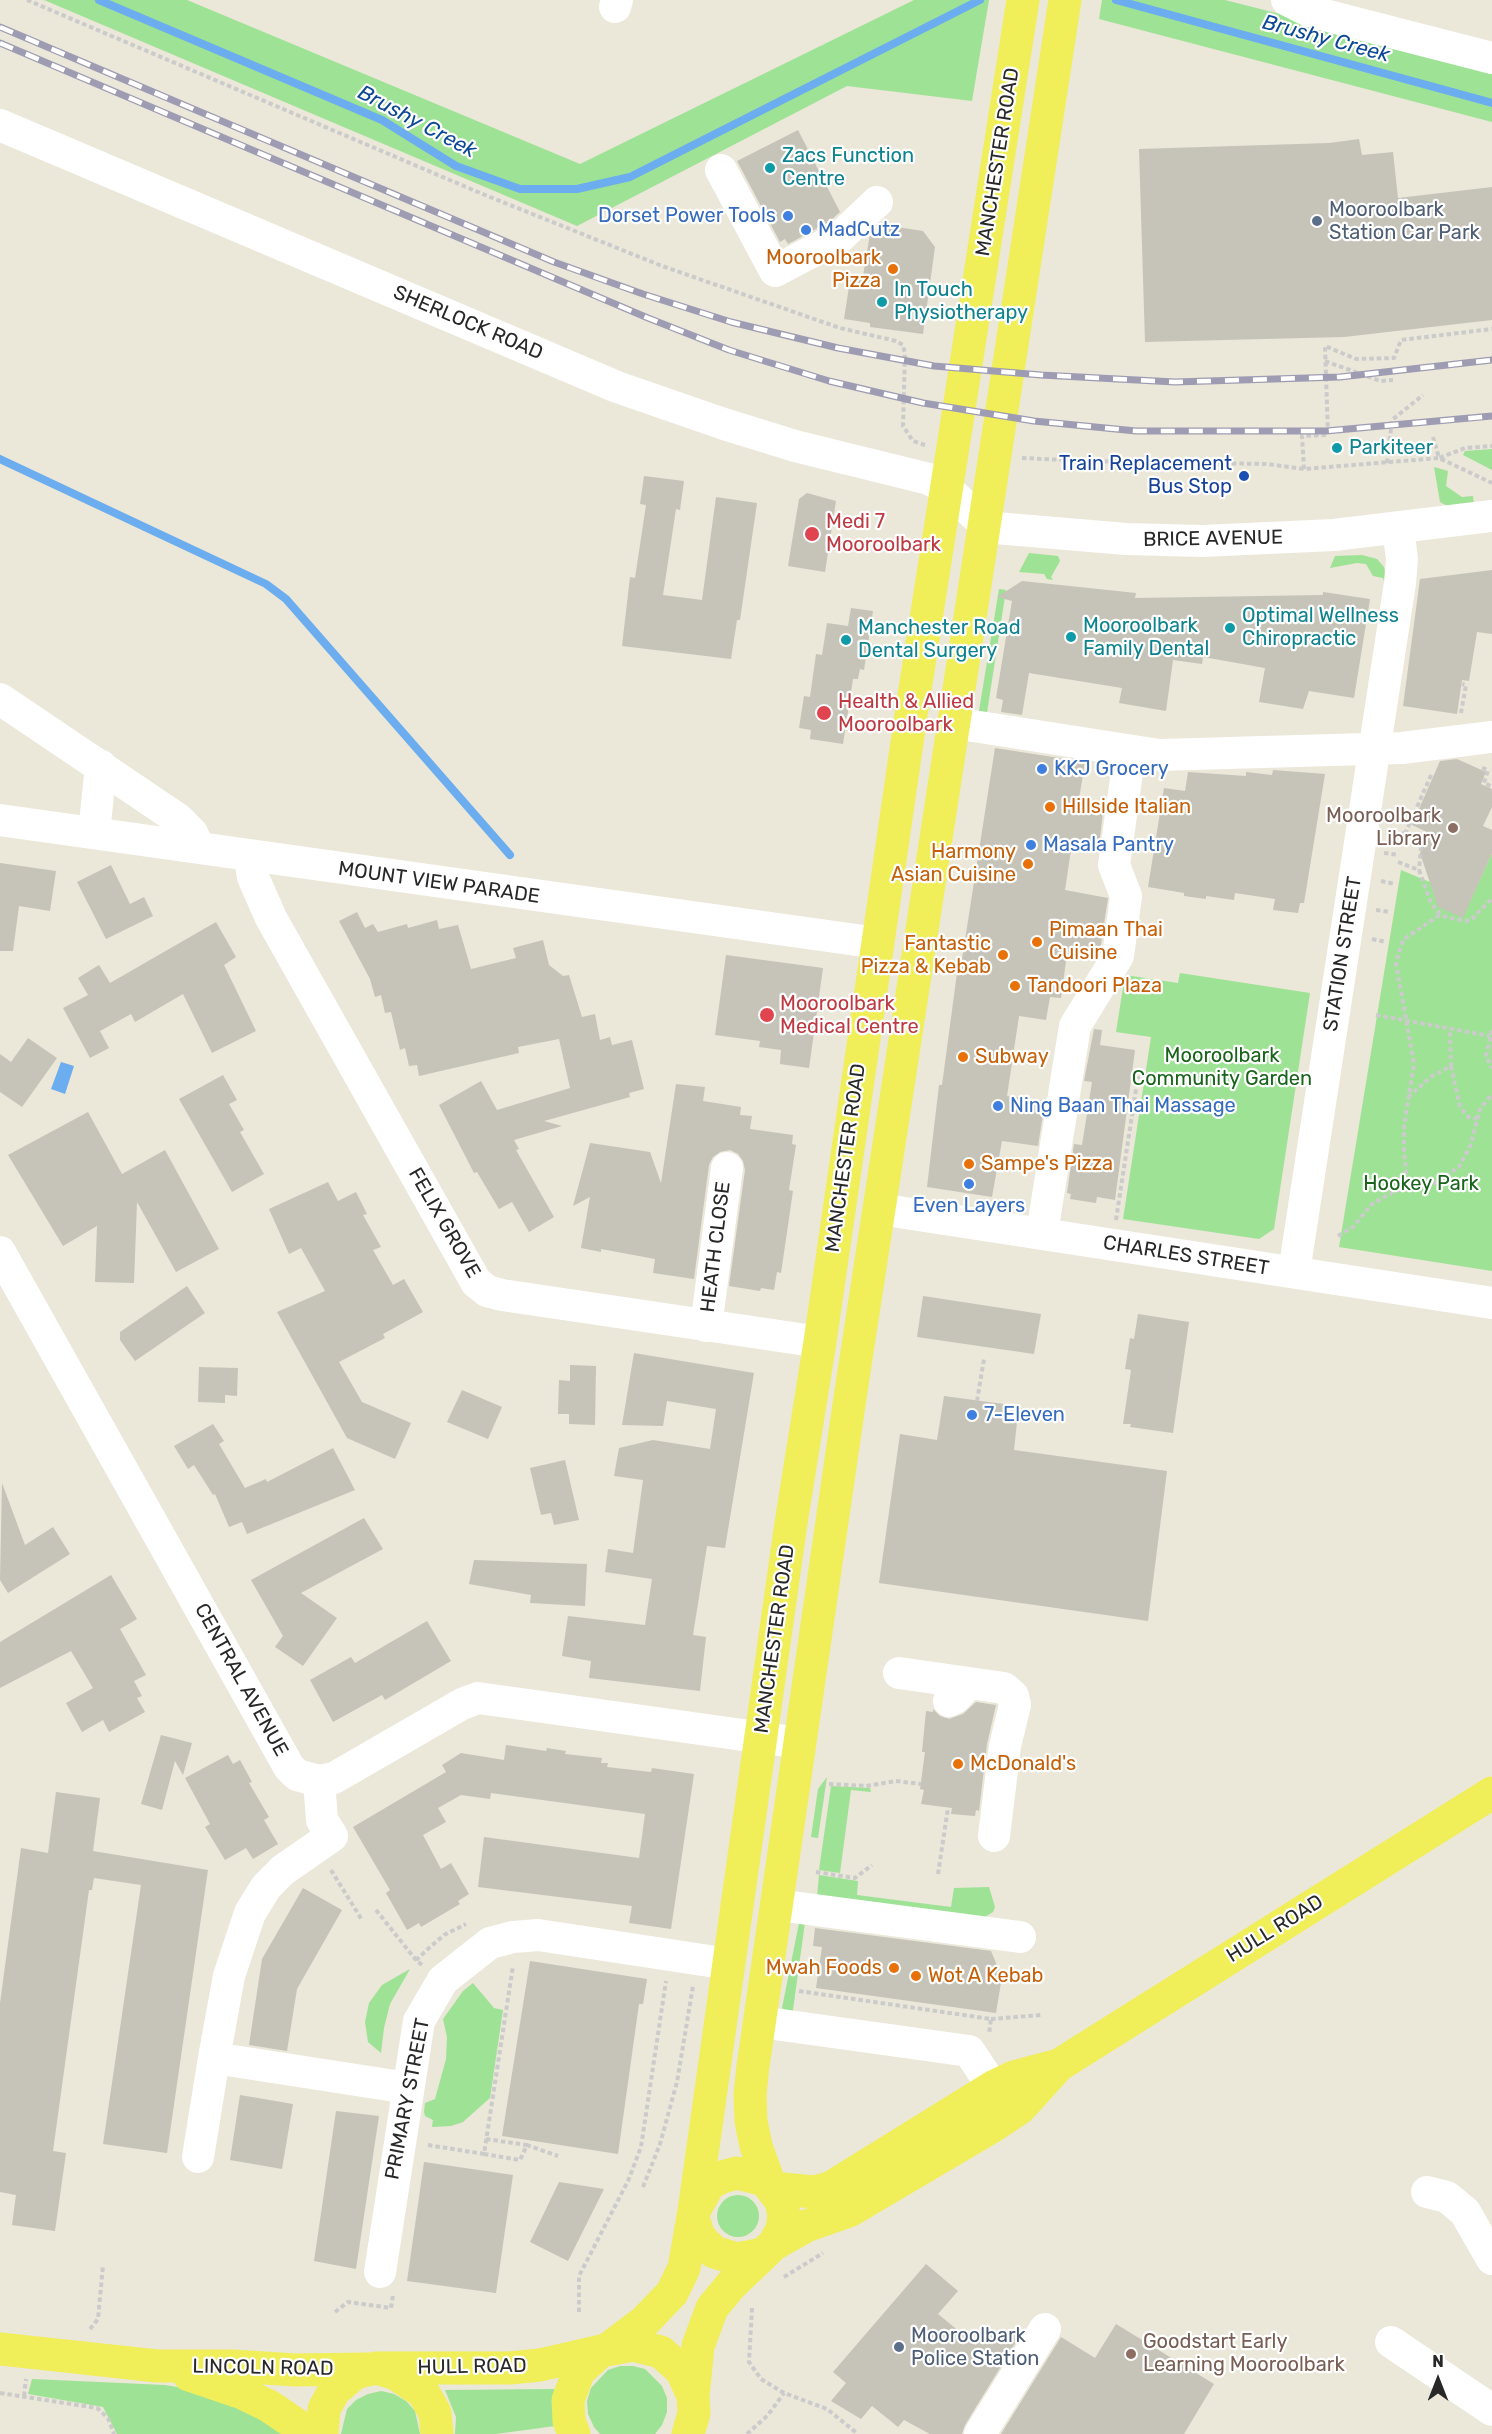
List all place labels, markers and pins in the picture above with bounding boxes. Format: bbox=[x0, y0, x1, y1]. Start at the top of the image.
place label: Zacs Function Centre bbox=[782, 144, 914, 191]
marker: Zacs Function Centre bbox=[763, 161, 777, 175]
place label: Mooroolbark Station Car Park bbox=[1329, 198, 1480, 245]
place label: Dorset Power Tools bbox=[598, 204, 776, 228]
marker: Dorset Power Tools bbox=[781, 209, 795, 223]
marker: Mooroolbark Station Car Park bbox=[1310, 214, 1324, 228]
place label: MadCutz bbox=[818, 218, 900, 242]
marker: MadCutz bbox=[799, 223, 813, 237]
place label: Mooroolbark Pizza bbox=[766, 246, 881, 293]
marker: Mooroolbark Pizza bbox=[886, 262, 900, 276]
place label: In Touch Physiotherapy bbox=[894, 278, 1028, 325]
marker: In Touch Physiotherapy bbox=[875, 295, 889, 309]
place label: Parkiteer bbox=[1349, 436, 1433, 460]
marker: Parkiteer bbox=[1330, 441, 1344, 455]
place label: Train Replacement Bus Stop bbox=[1059, 452, 1232, 499]
marker: Train Replacement Bus Stop bbox=[1237, 469, 1251, 483]
place label: Medi 7 Mooroolbark bbox=[826, 510, 941, 557]
marker: Medi 7 Mooroolbark bbox=[803, 525, 821, 543]
place label: Optimal Wellness Chiropractic bbox=[1242, 604, 1399, 651]
place label: Mooroolbark Family Dental bbox=[1083, 614, 1209, 661]
place label: Manchester Road Dental Surgery bbox=[858, 616, 1021, 663]
marker: Optimal Wellness Chiropractic bbox=[1223, 621, 1237, 635]
marker: Mooroolbark Family Dental bbox=[1064, 630, 1078, 644]
marker: Manchester Road Dental Surgery bbox=[839, 633, 853, 647]
place label: Health & Allied Mooroolbark bbox=[838, 690, 974, 737]
marker: Health & Allied Mooroolbark bbox=[815, 704, 833, 722]
place label: KKJ Grocery bbox=[1054, 757, 1169, 781]
marker: KKJ Grocery bbox=[1035, 762, 1049, 776]
place label: Hillside Italian bbox=[1062, 795, 1191, 819]
marker: Hillside Italian bbox=[1043, 800, 1057, 814]
place label: Mooroolbark Library bbox=[1326, 804, 1441, 851]
marker: Mooroolbark Library bbox=[1446, 821, 1460, 835]
place label: Masala Pantry bbox=[1043, 833, 1174, 857]
marker: Masala Pantry bbox=[1024, 838, 1038, 852]
place label: Harmony Asian Cuisine bbox=[891, 840, 1016, 887]
marker: Harmony Asian Cuisine bbox=[1021, 857, 1035, 871]
place label: Pimaan Thai Cuisine bbox=[1049, 918, 1163, 965]
place label: Fantastic Pizza & Kebab bbox=[861, 932, 991, 979]
marker: Pimaan Thai Cuisine bbox=[1030, 935, 1044, 949]
marker: Fantastic Pizza & Kebab bbox=[996, 948, 1010, 962]
place label: Tandoori Plaza bbox=[1027, 974, 1162, 998]
marker: Tandoori Plaza bbox=[1008, 979, 1022, 993]
place label: Mooroolbark Medical Centre bbox=[780, 992, 919, 1039]
marker: Mooroolbark Medical Centre bbox=[758, 1006, 776, 1024]
place label: Subway bbox=[975, 1045, 1049, 1069]
marker: Subway bbox=[956, 1050, 970, 1064]
place label: Ning Baan Thai Massage bbox=[1010, 1094, 1236, 1118]
marker: Ning Baan Thai Massage bbox=[991, 1099, 1005, 1113]
place label: Sampe's Pizza bbox=[981, 1152, 1113, 1176]
marker: Sampe's Pizza bbox=[962, 1157, 976, 1171]
marker: Even Layers bbox=[962, 1177, 976, 1191]
place label: Even Layers bbox=[913, 1194, 1025, 1218]
place label: 7-Eleven bbox=[984, 1403, 1065, 1427]
marker: 7-Eleven bbox=[965, 1408, 979, 1422]
place label: McDonald's bbox=[970, 1752, 1076, 1776]
marker: McDonald's bbox=[951, 1757, 965, 1771]
place label: Mwah Foods bbox=[766, 1956, 882, 1980]
marker: Mwah Foods bbox=[887, 1961, 901, 1975]
place label: Wot A Kebab bbox=[928, 1964, 1043, 1988]
marker: Wot A Kebab bbox=[909, 1969, 923, 1983]
place label: Mooroolbark Police Station bbox=[911, 2324, 1039, 2371]
place label: Goodstart Early Learning Mooroolbark bbox=[1143, 2330, 1345, 2377]
marker: Mooroolbark Police Station bbox=[892, 2340, 906, 2354]
marker: Goodstart Early Learning Mooroolbark bbox=[1124, 2347, 1138, 2361]

